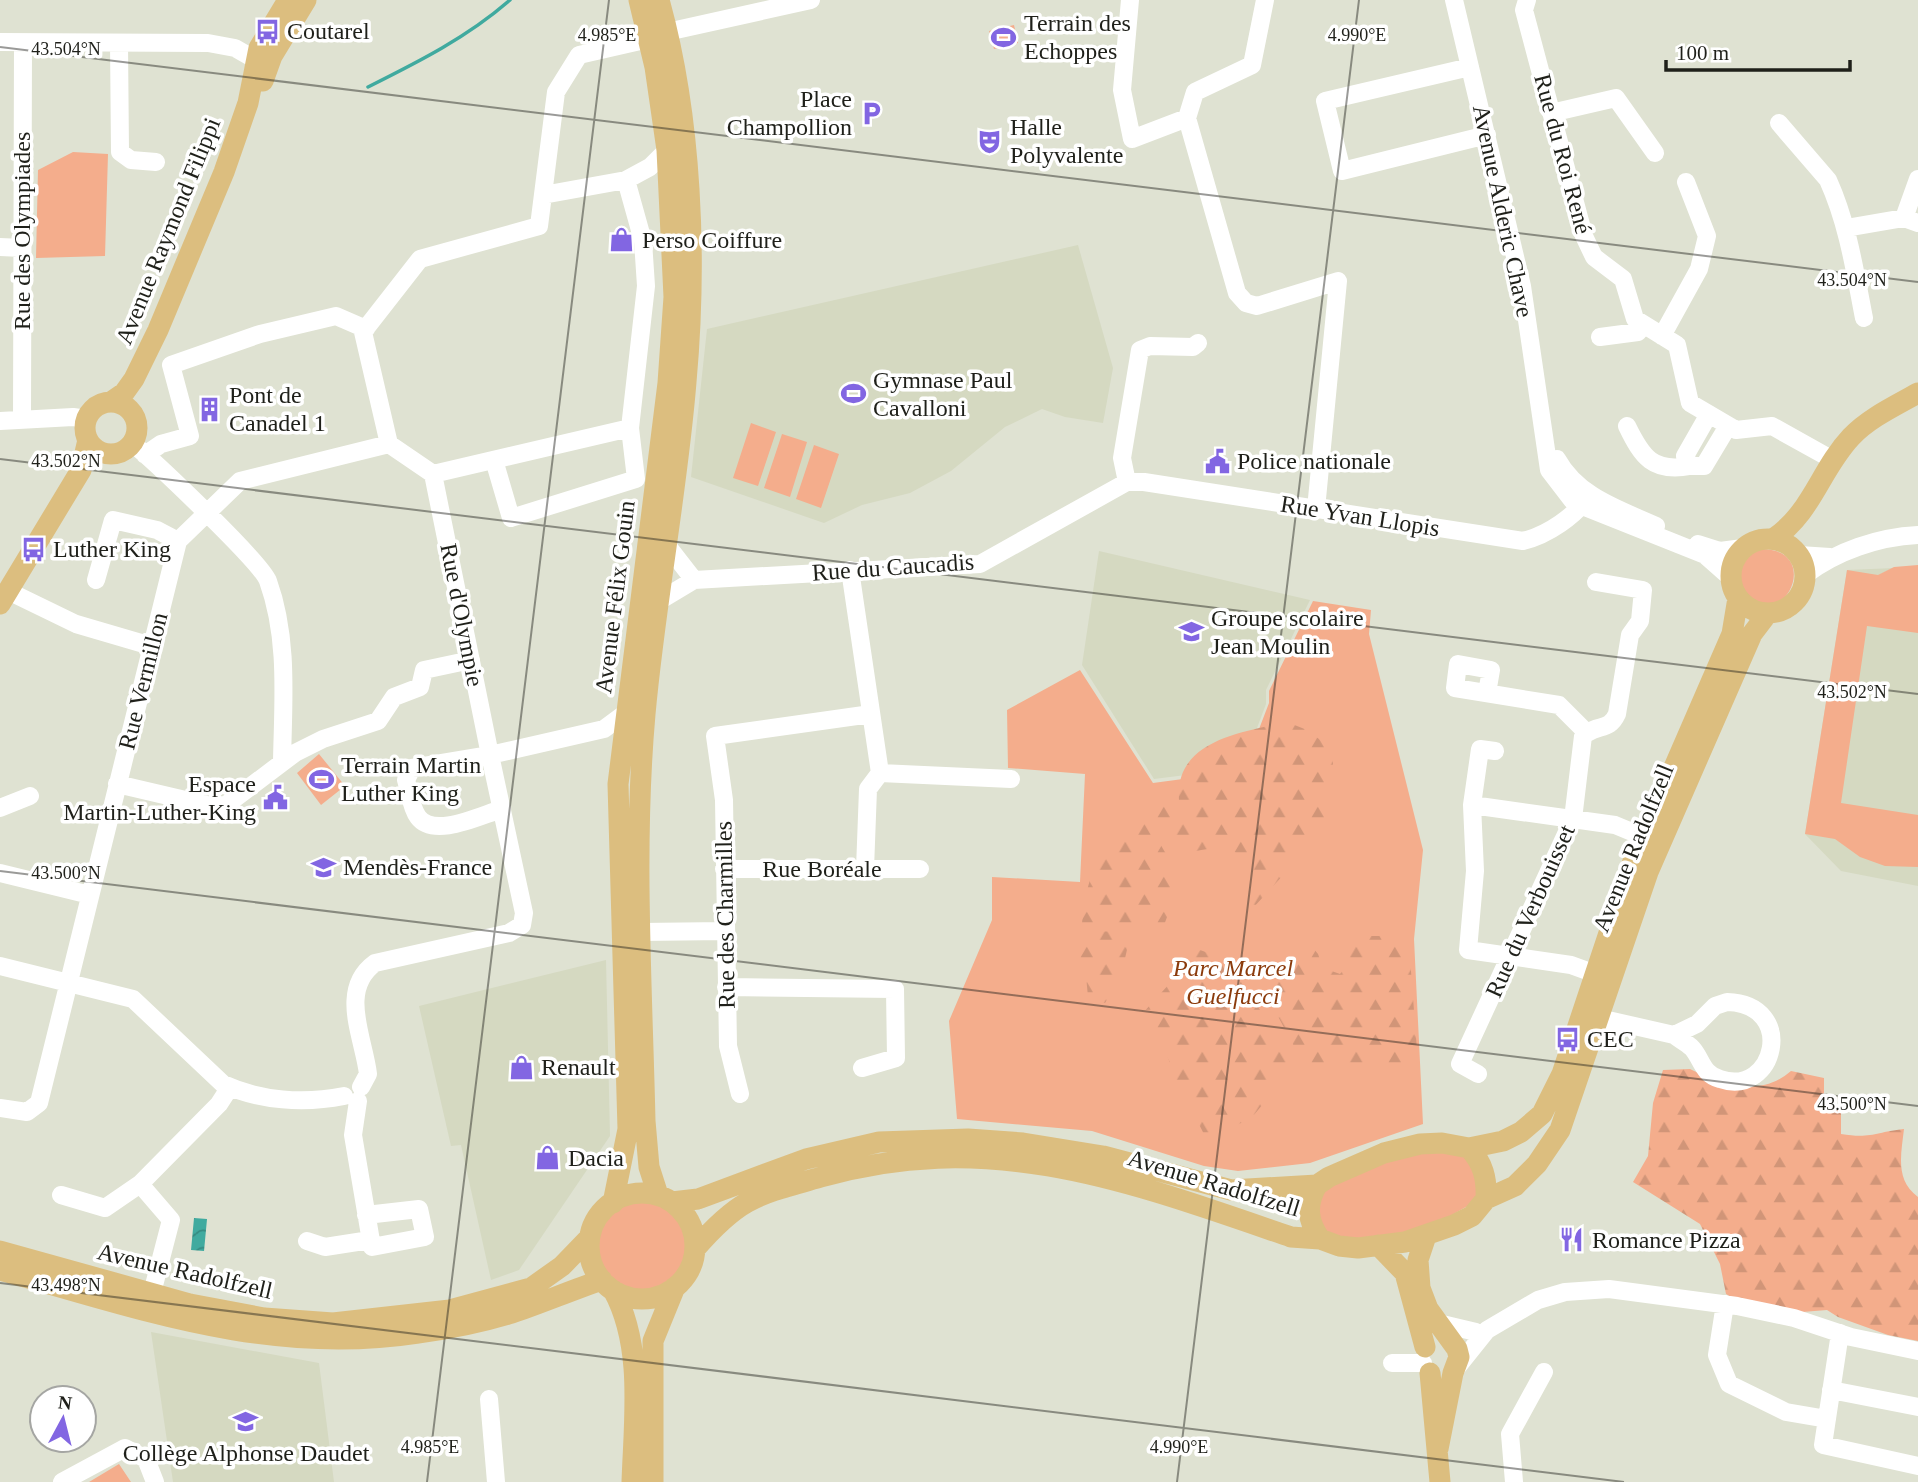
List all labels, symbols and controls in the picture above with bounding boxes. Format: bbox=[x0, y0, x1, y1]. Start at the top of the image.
place label: Terrain des Echoppes bbox=[1024, 10, 1131, 64]
bus stop icon: Coutarel bbox=[253, 17, 281, 45]
place label: Coutarel bbox=[287, 18, 370, 44]
sports icon: Terrain des Echoppes bbox=[990, 23, 1018, 51]
text: 4.985°E bbox=[578, 25, 636, 45]
text: 4.990°E bbox=[1328, 25, 1386, 45]
scale bar bbox=[1666, 28, 1850, 72]
text: 43.504°N bbox=[31, 39, 101, 59]
text: 100 m bbox=[1676, 41, 1729, 65]
street label: Rue du Roi René bbox=[1529, 71, 1597, 237]
place label: Place Champollion bbox=[727, 86, 852, 140]
parking icon: Place Champollion bbox=[858, 99, 886, 127]
street label: Avenue Alderic Chave bbox=[1468, 102, 1538, 320]
street label: Avenue Raymond Filippi bbox=[111, 114, 226, 348]
place label: Halle Polyvalente bbox=[1010, 114, 1123, 168]
theatre icon: Halle Polyvalente bbox=[976, 127, 1004, 155]
street label: Rue des Olympiades bbox=[9, 132, 35, 330]
shop icon: Perso Coiffure bbox=[608, 226, 636, 254]
place label: Perso Coiffure bbox=[642, 227, 782, 253]
text: 43.504°N bbox=[1817, 270, 1887, 290]
place label: Gymnase Paul Cavalloni bbox=[873, 367, 1013, 421]
sports icon: Gymnase Paul Cavalloni bbox=[839, 380, 867, 408]
place label: Pont de Canadel 1 bbox=[229, 382, 326, 436]
building icon: Pont de Canadel 1 bbox=[195, 395, 223, 423]
public building icon: Police nationale bbox=[1203, 447, 1231, 475]
place label: Police nationale bbox=[1237, 448, 1391, 474]
text: 43.502°N bbox=[31, 451, 101, 471]
street label: Rue Yvan Llopis bbox=[1279, 491, 1441, 541]
street label: Avenue Félix Gouin bbox=[590, 499, 640, 695]
bus stop icon: Luther King bbox=[19, 535, 47, 563]
place label: Luther King bbox=[53, 536, 171, 562]
street label: Rue d'Olympie bbox=[435, 541, 489, 689]
street label: Rue du Caucadis bbox=[811, 548, 975, 586]
place label: Groupe scolaire Jean Moulin bbox=[1211, 605, 1364, 659]
street label: Rue Vermillon bbox=[113, 610, 173, 752]
school or university icon: Groupe scolaire Jean Moulin bbox=[1177, 618, 1205, 646]
text: 43.502°N bbox=[1817, 682, 1887, 702]
place label: Terrain Martin Luther King bbox=[341, 752, 481, 806]
street label: Avenue Radolfzell bbox=[1587, 760, 1679, 936]
sports icon: Terrain Martin Luther King bbox=[307, 765, 335, 793]
place label: Espace Martin-Luther-King bbox=[63, 771, 256, 825]
public building icon: Espace Martin-Luther-King bbox=[262, 784, 290, 812]
street label: Rue du Verbouisset bbox=[1480, 820, 1580, 1001]
street label: Rue des Charmilles bbox=[710, 821, 740, 1009]
school or university icon: Mendès-France bbox=[309, 853, 337, 881]
place label: Mendès-France bbox=[343, 854, 492, 880]
street label: Rue Boréale bbox=[762, 856, 882, 882]
text: 43.500°N bbox=[31, 863, 101, 883]
park label: Parc Marcel Guelfucci bbox=[1172, 955, 1293, 1009]
bus stop icon: CEC bbox=[1553, 1025, 1581, 1053]
place label: CEC bbox=[1587, 1026, 1634, 1052]
shop icon: Renault bbox=[507, 1053, 535, 1081]
place label: Renault bbox=[541, 1054, 616, 1080]
text: 43.500°N bbox=[1817, 1094, 1887, 1114]
shop icon: Dacia bbox=[534, 1144, 562, 1172]
street label: Avenue Radolfzell bbox=[1125, 1144, 1304, 1222]
place label: Dacia bbox=[568, 1145, 624, 1171]
restaurant icon: Romance Pizza bbox=[1558, 1226, 1586, 1254]
place label: Romance Pizza bbox=[1592, 1227, 1741, 1253]
street label: Avenue Radolfzell bbox=[95, 1238, 275, 1304]
text: 43.498°N bbox=[31, 1275, 101, 1295]
north arrow bbox=[28, 1384, 98, 1454]
text: N bbox=[57, 1391, 73, 1414]
school or university icon: Collège Alphonse Daudet bbox=[232, 1408, 260, 1436]
text: 4.985°E bbox=[401, 1437, 459, 1457]
text: 4.990°E bbox=[1150, 1437, 1208, 1457]
place label: Collège Alphonse Daudet bbox=[123, 1440, 370, 1466]

